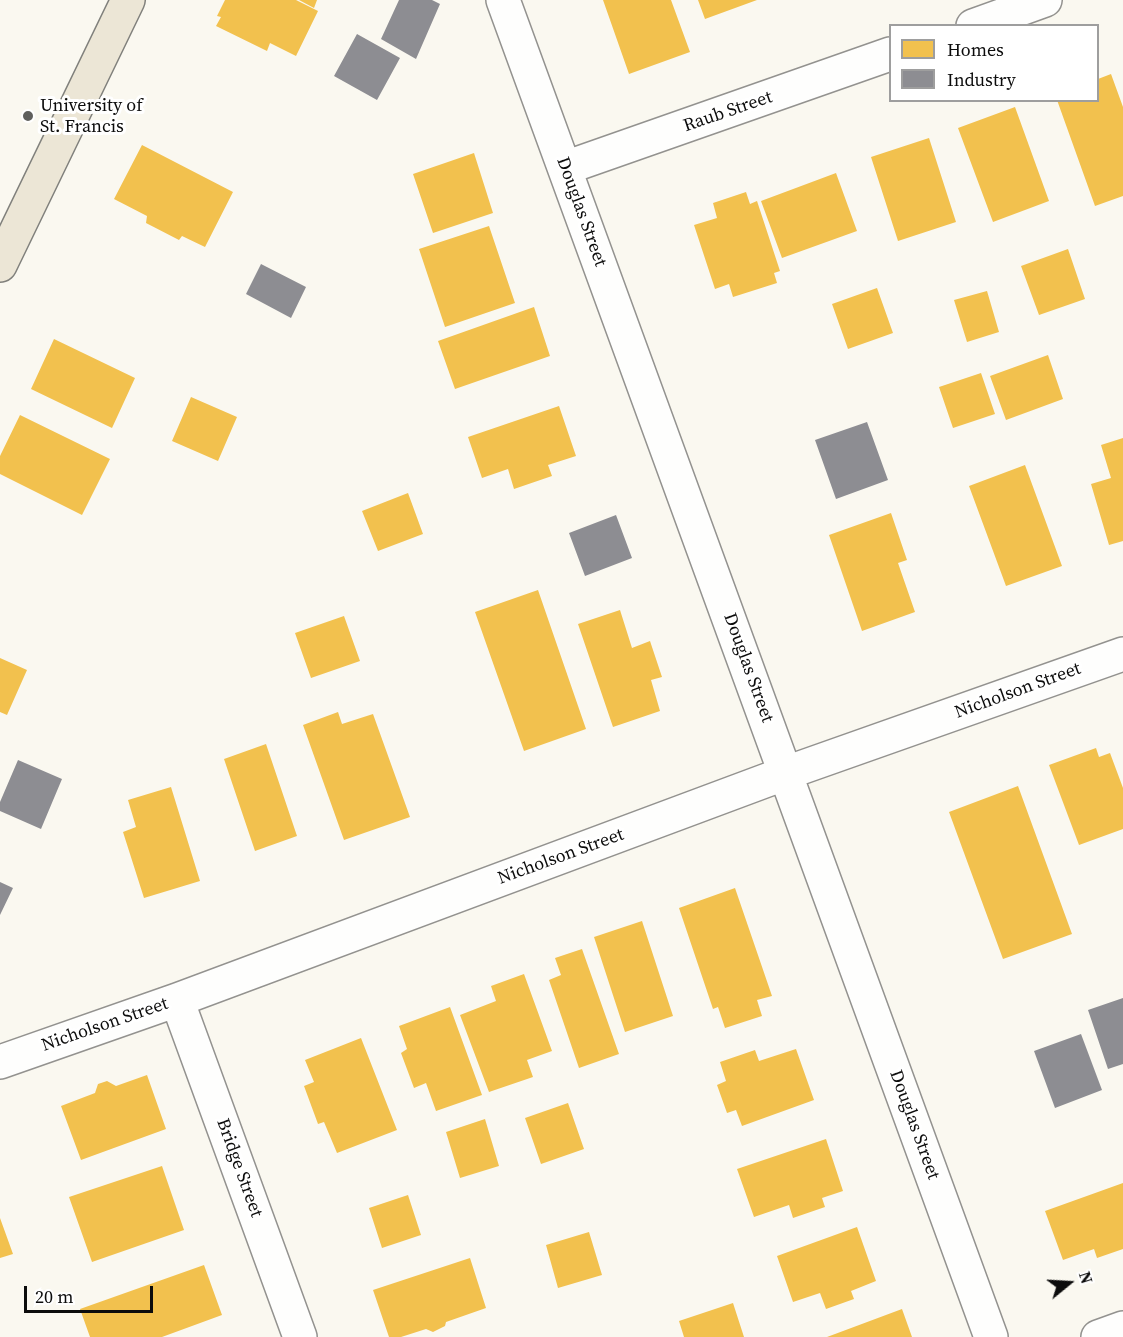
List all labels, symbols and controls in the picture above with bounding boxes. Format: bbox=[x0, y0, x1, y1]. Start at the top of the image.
legend bbox=[889, 24, 1099, 102]
text: Homes bbox=[947, 37, 1004, 62]
text: Industry bbox=[947, 67, 1016, 92]
street label: Raub Street bbox=[681, 87, 775, 137]
place label: University of St. Francis bbox=[40, 95, 143, 138]
marker: University of St. Francis bbox=[21, 109, 35, 123]
street label: Douglas Street bbox=[551, 154, 611, 270]
street label: Douglas Street bbox=[718, 610, 778, 726]
street label: Nicholson Street bbox=[952, 658, 1084, 724]
street label: Nicholson Street bbox=[495, 824, 627, 890]
street label: Nicholson Street bbox=[39, 993, 171, 1057]
street label: Douglas Street bbox=[884, 1067, 944, 1183]
street label: Bridge Street bbox=[211, 1116, 267, 1220]
north arrow bbox=[1039, 1253, 1099, 1313]
text: N bbox=[1074, 1268, 1098, 1286]
scale bar bbox=[27, 1274, 156, 1312]
text: 20 m bbox=[35, 1284, 73, 1309]

